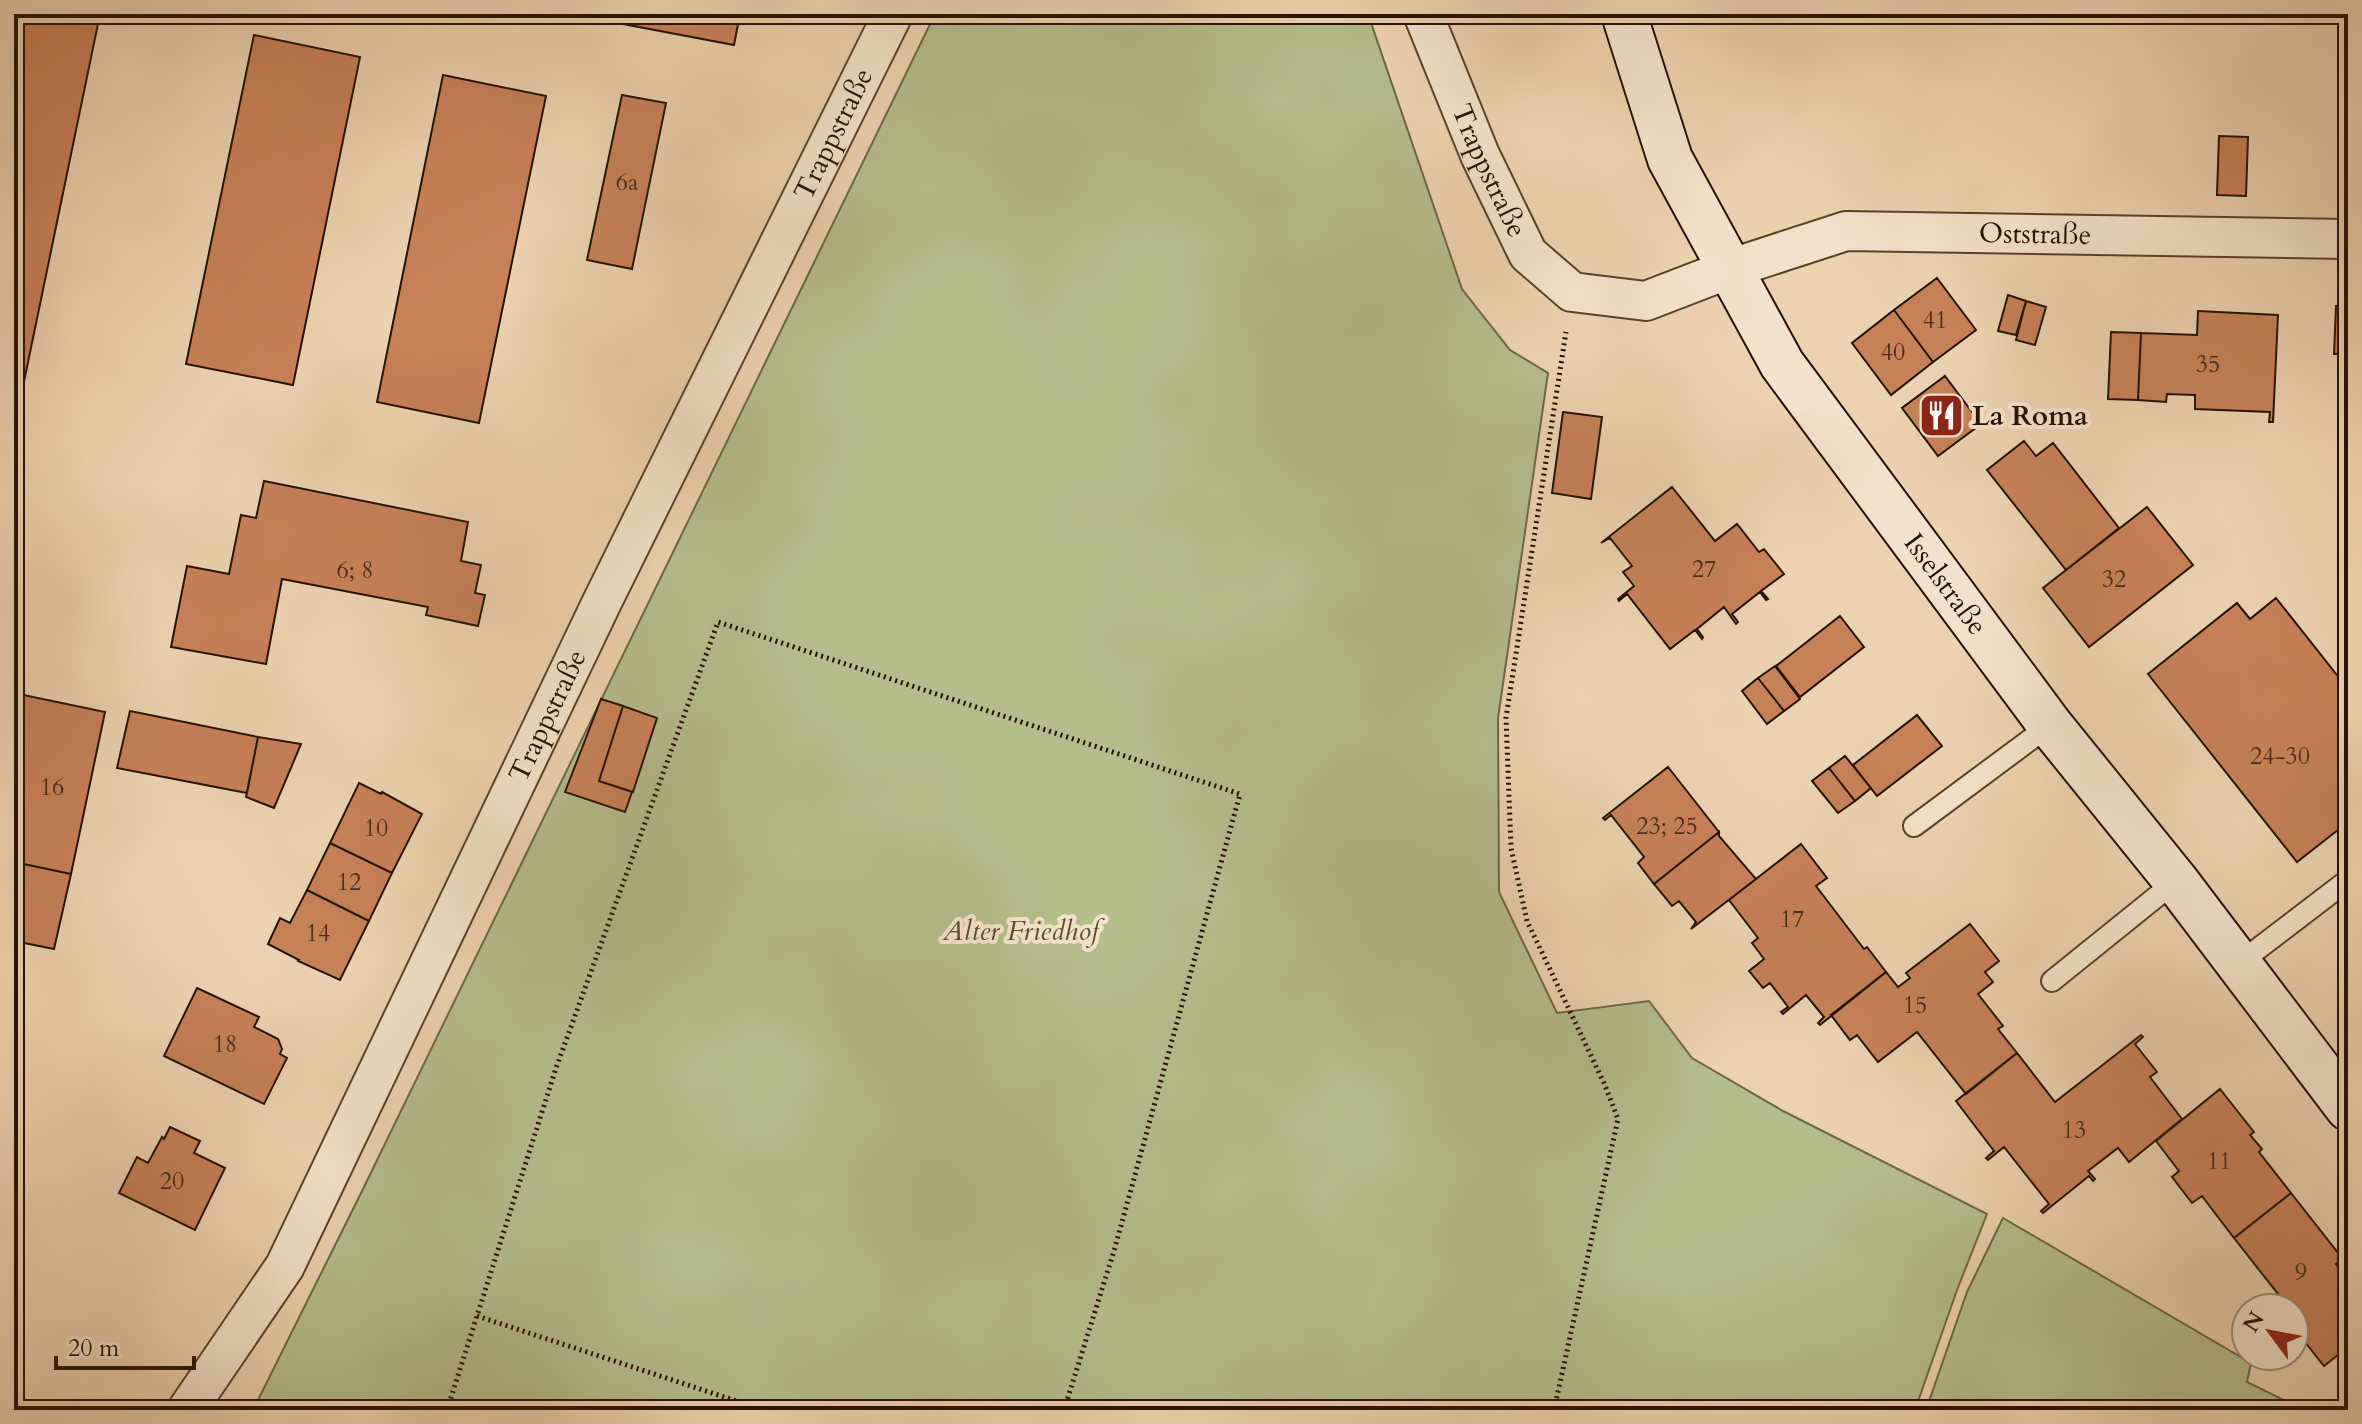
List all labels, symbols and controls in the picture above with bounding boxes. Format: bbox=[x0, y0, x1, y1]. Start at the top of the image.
street label: Trappstraße bbox=[785, 62, 882, 206]
street label: Trappstraße bbox=[1442, 98, 1536, 244]
house number: 6a bbox=[616, 166, 639, 199]
street label: Oststraße bbox=[1979, 214, 2092, 254]
house number: 41 bbox=[1923, 304, 1947, 337]
house number: 40 bbox=[1881, 336, 1905, 369]
house number: 35 bbox=[2196, 348, 2220, 381]
restaurant icon: La Roma bbox=[1917, 392, 1965, 440]
place label: La Roma bbox=[1972, 397, 2088, 435]
street label: Isselstraße bbox=[1895, 525, 1996, 643]
house number: 27 bbox=[1692, 553, 1716, 586]
house number: 6; 8 bbox=[336, 554, 374, 587]
house number: 32 bbox=[2102, 563, 2126, 596]
street label: Trappstraße bbox=[500, 643, 596, 788]
house number: 24-30 bbox=[2250, 740, 2310, 773]
house number: 16 bbox=[40, 771, 64, 804]
house number: 23; 25 bbox=[1636, 810, 1698, 843]
house number: 10 bbox=[364, 812, 388, 845]
house number: 12 bbox=[337, 866, 361, 899]
house number: 17 bbox=[1780, 903, 1804, 936]
park label: Alter Friedhof bbox=[942, 912, 1105, 950]
house number: 14 bbox=[306, 917, 330, 950]
house number: 15 bbox=[1903, 989, 1927, 1022]
house number: 18 bbox=[213, 1028, 237, 1061]
house number: 13 bbox=[2062, 1114, 2086, 1147]
house number: 11 bbox=[2207, 1145, 2231, 1178]
house number: 20 bbox=[160, 1165, 184, 1198]
house number: 9 bbox=[2295, 1256, 2307, 1289]
north arrow bbox=[2230, 1292, 2310, 1372]
text: N bbox=[2236, 1306, 2272, 1338]
scale bar bbox=[56, 1320, 194, 1370]
text: 20 m bbox=[68, 1332, 120, 1365]

